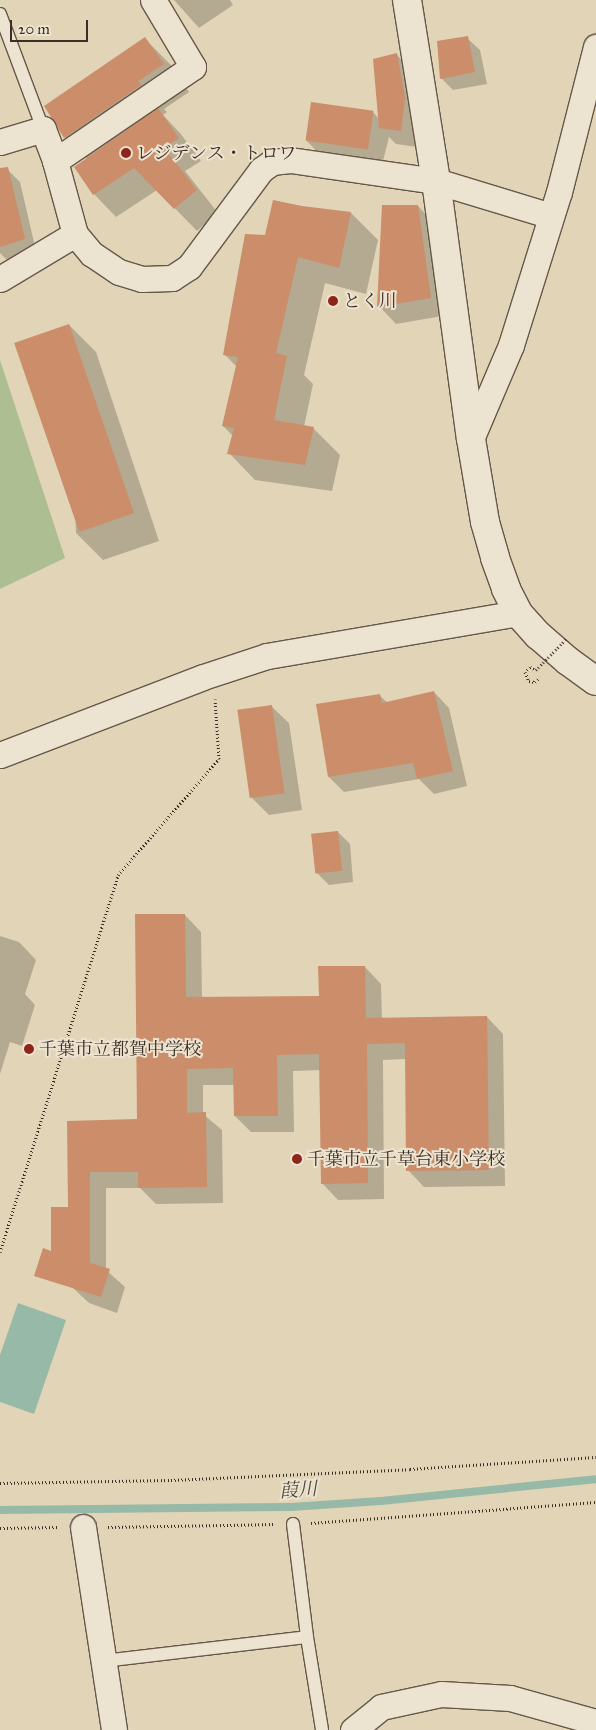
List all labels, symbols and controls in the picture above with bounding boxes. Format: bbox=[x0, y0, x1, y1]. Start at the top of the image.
scale bar bbox=[12, 10, 90, 42]
text: 20 m bbox=[18, 20, 50, 38]
place label: レジデンス・トロワ bbox=[136, 142, 298, 164]
marker: レジデンス・トロワ bbox=[120, 147, 132, 159]
place label: とく川 bbox=[343, 290, 397, 312]
marker: とく川 bbox=[327, 295, 339, 307]
place label: 千葉市立都賀中学校 bbox=[39, 1038, 201, 1060]
marker: 千葉市立都賀中学校 bbox=[23, 1043, 35, 1055]
place label: 千葉市立千草台東小学校 bbox=[307, 1148, 505, 1170]
marker: 千葉市立千草台東小学校 bbox=[291, 1153, 303, 1165]
water label: 葭川 bbox=[278, 1477, 318, 1503]

